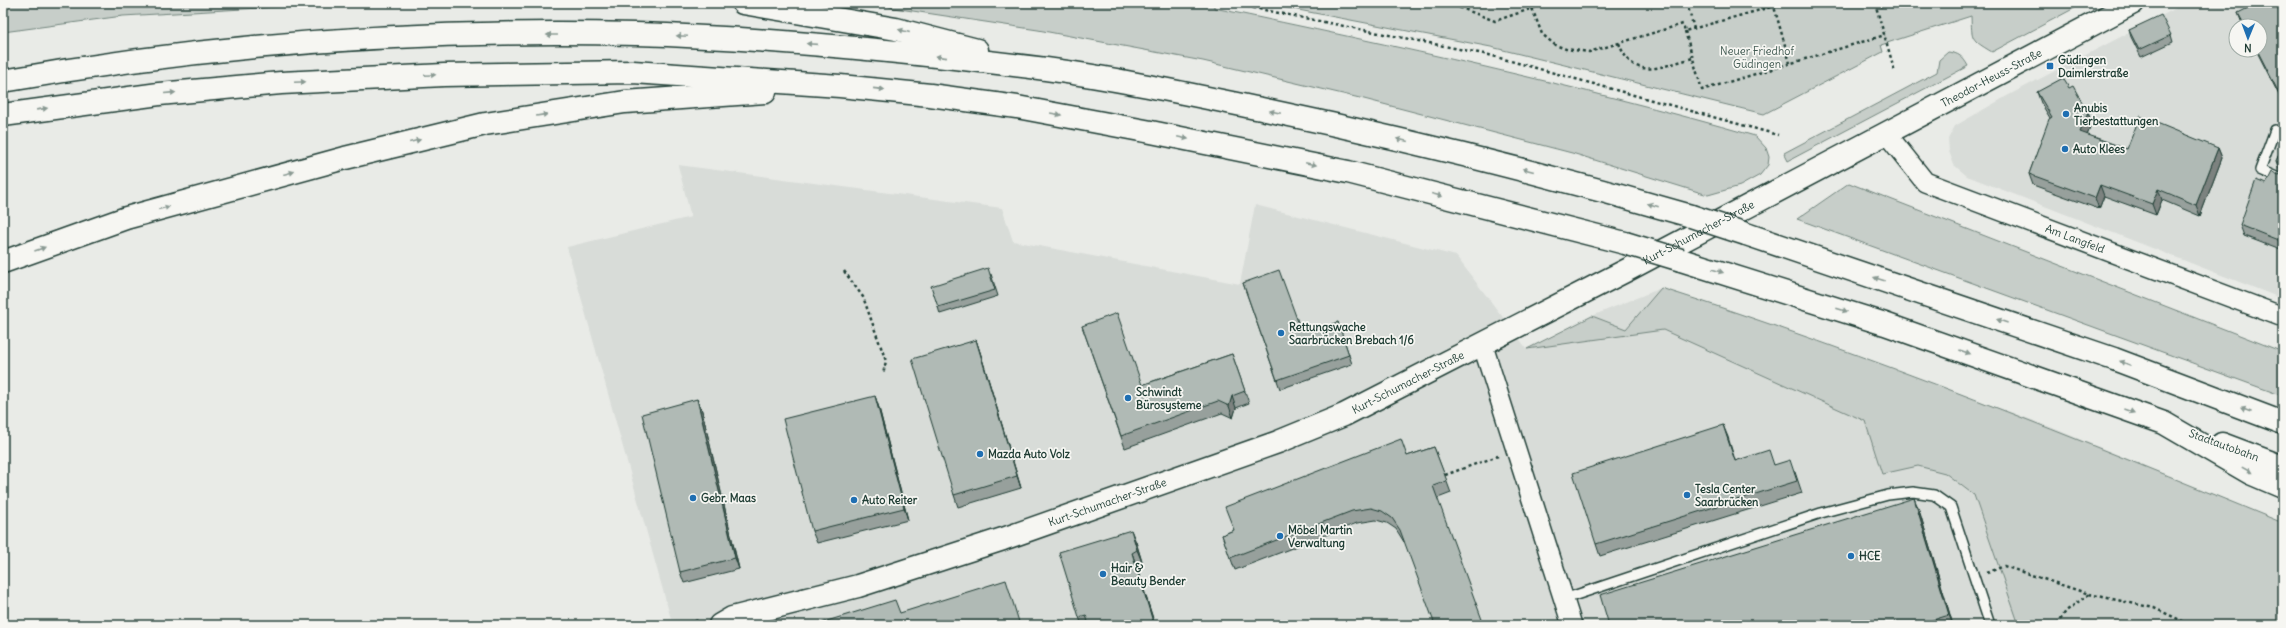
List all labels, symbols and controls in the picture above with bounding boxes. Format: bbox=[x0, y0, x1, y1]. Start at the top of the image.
north arrow bbox=[2228, 18, 2268, 58]
one-way arrow bbox=[897, 28, 909, 34]
one-way arrow bbox=[545, 32, 558, 38]
one-way arrow bbox=[675, 33, 688, 39]
one-way arrow bbox=[806, 41, 818, 48]
text: N bbox=[2244, 41, 2252, 55]
park label: Neuer Friedhof Güdingen bbox=[1720, 44, 1794, 71]
street label: Theodor-Heuss-Straße bbox=[1938, 45, 2044, 110]
place label: Güdingen Daimlerstraße bbox=[2058, 53, 2128, 80]
one-way arrow bbox=[935, 54, 947, 61]
marker: Güdingen Daimlerstraße bbox=[2045, 61, 2055, 71]
one-way arrow bbox=[424, 72, 436, 79]
one-way arrow bbox=[294, 78, 306, 85]
one-way arrow bbox=[873, 86, 885, 93]
one-way arrow bbox=[164, 89, 177, 96]
place label: Anubis Tierbestattungen bbox=[2074, 101, 2159, 129]
one-way arrow bbox=[35, 106, 48, 113]
one-way arrow bbox=[1269, 108, 1281, 114]
marker: Anubis Tierbestattungen bbox=[2061, 109, 2071, 119]
one-way arrow bbox=[1049, 111, 1062, 117]
one-way arrow bbox=[536, 112, 549, 118]
one-way arrow bbox=[1177, 136, 1189, 142]
one-way arrow bbox=[1395, 137, 1407, 143]
one-way arrow bbox=[409, 138, 421, 144]
place label: Auto Klees bbox=[2073, 142, 2125, 156]
marker: Auto Klees bbox=[2060, 144, 2070, 154]
one-way arrow bbox=[1305, 162, 1317, 168]
one-way arrow bbox=[1522, 167, 1534, 173]
one-way arrow bbox=[283, 170, 295, 176]
one-way arrow bbox=[1431, 192, 1443, 198]
street label: Kurt-Schumacher-Straße bbox=[1640, 197, 1757, 268]
one-way arrow bbox=[1647, 202, 1659, 208]
one-way arrow bbox=[158, 204, 170, 210]
street label: Am Langfeld bbox=[2043, 221, 2107, 256]
one-way arrow bbox=[34, 245, 46, 251]
one-way arrow bbox=[1712, 268, 1724, 274]
one-way arrow bbox=[1873, 275, 1885, 281]
one-way arrow bbox=[1836, 307, 1848, 313]
one-way arrow bbox=[1996, 317, 2008, 323]
place label: Rettungswache Saarbrücken Brebach 1/6 bbox=[1289, 320, 1414, 347]
marker: Rettungswache Saarbrücken Brebach 1/6 bbox=[1276, 328, 1286, 338]
street label: Kurt-Schumacher-Straße bbox=[1349, 348, 1466, 417]
one-way arrow bbox=[1959, 350, 1971, 356]
one-way arrow bbox=[2118, 360, 2130, 366]
place label: Schwindt Bürosysteme bbox=[1136, 385, 1202, 413]
marker: Schwindt Bürosysteme bbox=[1123, 393, 1133, 403]
one-way arrow bbox=[2240, 405, 2252, 411]
one-way arrow bbox=[2124, 408, 2136, 414]
street label: Stadtautobahn bbox=[2187, 426, 2261, 464]
place label: Mazda Auto Volz bbox=[988, 447, 1071, 461]
marker: Mazda Auto Volz bbox=[975, 449, 985, 459]
one-way arrow bbox=[2241, 467, 2252, 474]
street label: Kurt-Schumacher-Straße bbox=[1046, 475, 1168, 529]
place label: Tesla Center Saarbrücken bbox=[1695, 482, 1759, 509]
marker: Tesla Center Saarbrücken bbox=[1682, 490, 1692, 500]
place label: Gebr. Maas bbox=[701, 491, 756, 505]
marker: Gebr. Maas bbox=[688, 493, 698, 503]
place label: Auto Reiter bbox=[862, 493, 918, 507]
marker: Auto Reiter bbox=[849, 495, 859, 505]
place label: Möbel Martin Verwaltung bbox=[1288, 523, 1353, 551]
marker: Möbel Martin Verwaltung bbox=[1275, 531, 1285, 541]
place label: HCE bbox=[1859, 549, 1881, 563]
marker: HCE bbox=[1846, 551, 1856, 561]
place label: Hair & Beauty Bender bbox=[1111, 561, 1186, 589]
marker: Hair & Beauty Bender bbox=[1098, 569, 1108, 579]

